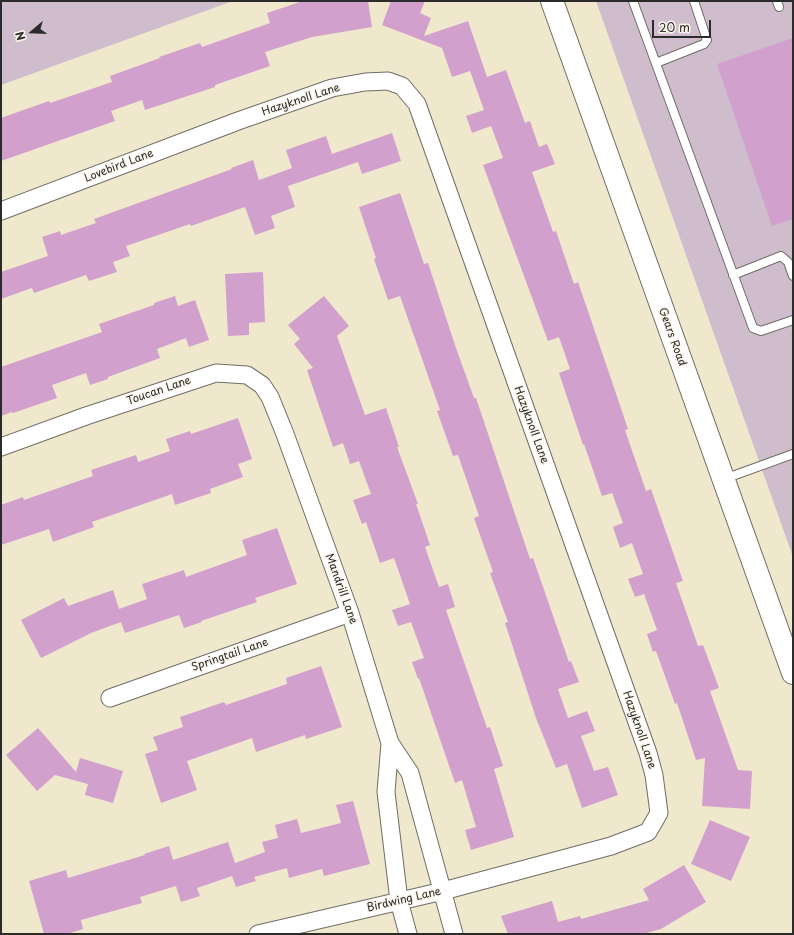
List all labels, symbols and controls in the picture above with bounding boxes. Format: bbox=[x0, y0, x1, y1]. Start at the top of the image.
north arrow bbox=[12, 12, 52, 52]
scale bar bbox=[654, 12, 713, 38]
text: 20 m bbox=[659, 18, 690, 36]
text: N bbox=[11, 29, 30, 43]
street label: Hazyknoll Lane bbox=[260, 81, 342, 119]
street label: Lovebird Lane bbox=[82, 147, 156, 185]
street label: Gears Road bbox=[655, 306, 689, 368]
street label: Toucan Lane bbox=[125, 374, 193, 408]
street label: Hazyknoll Lane bbox=[511, 384, 551, 466]
street label: Mandrill Lane bbox=[322, 552, 360, 626]
street label: Springtail Lane bbox=[190, 636, 270, 674]
street label: Hazyknoll Lane bbox=[620, 689, 658, 771]
street label: Birdwing Lane bbox=[366, 885, 442, 915]

